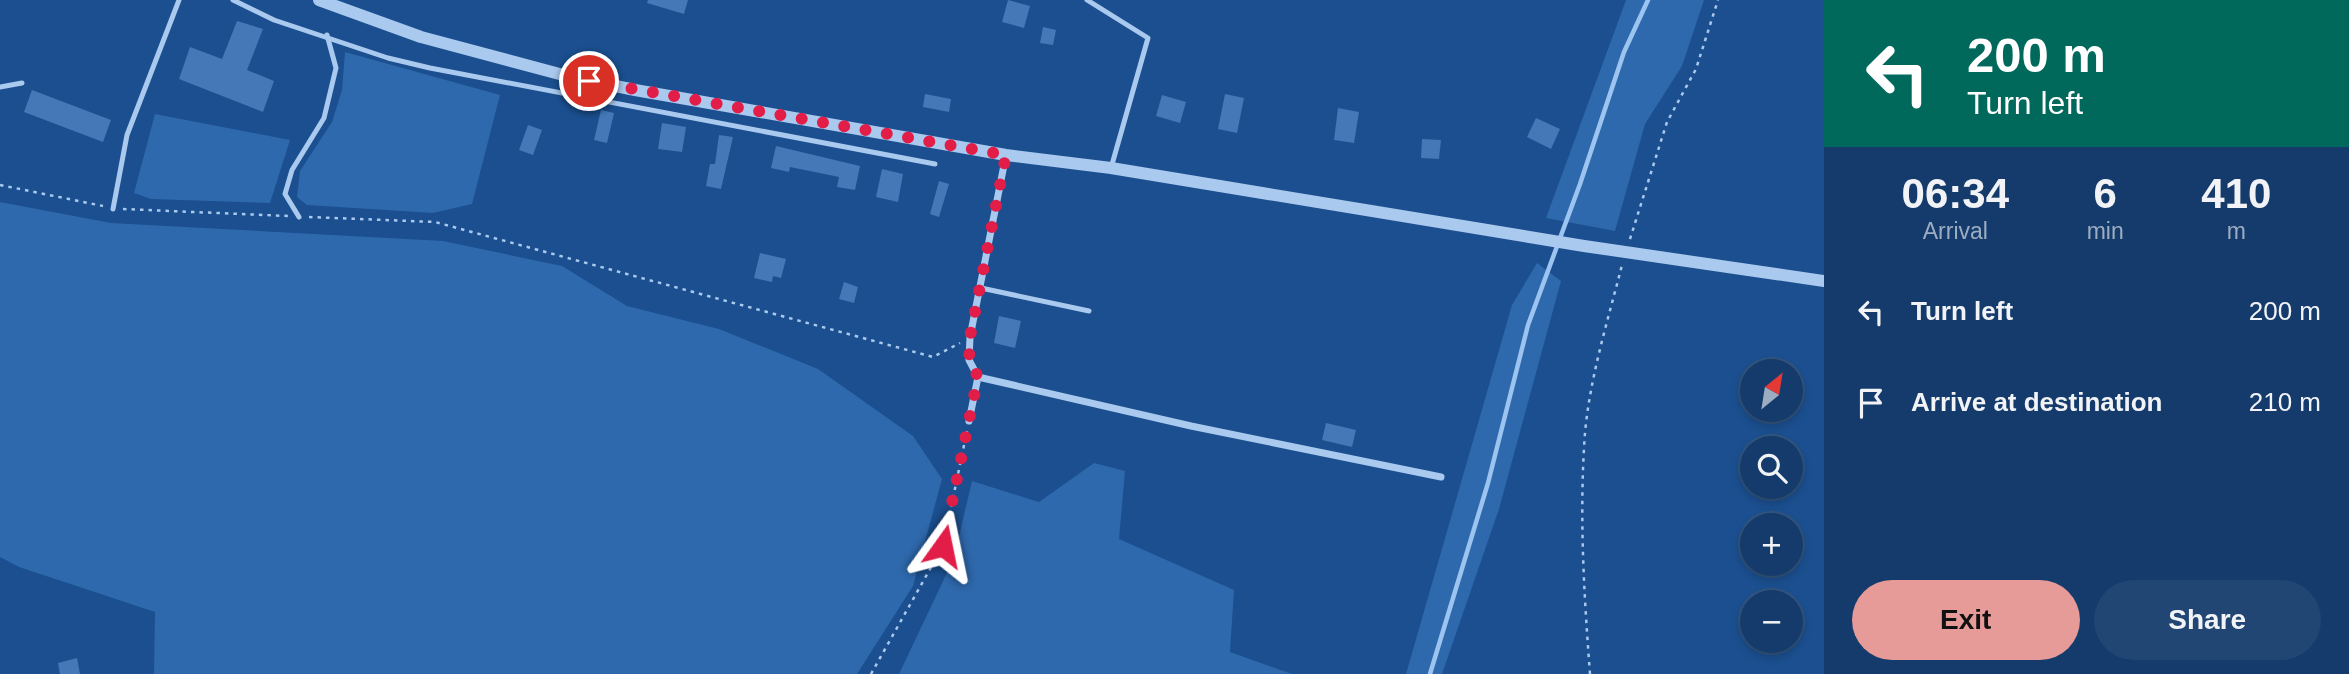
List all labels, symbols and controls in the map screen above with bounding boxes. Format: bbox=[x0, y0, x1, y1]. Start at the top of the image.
icon: left bbox=[1852, 28, 1943, 119]
text: 200 m bbox=[1967, 28, 2106, 82]
pin bbox=[559, 51, 619, 111]
icon: arrive bbox=[570, 62, 608, 100]
text: Turn left bbox=[1967, 85, 2083, 121]
text: 06:34 bbox=[1902, 170, 2009, 217]
text: 6 bbox=[2093, 170, 2117, 217]
text: 410 bbox=[2201, 170, 2271, 217]
text: Arrival bbox=[1923, 218, 1988, 244]
text: min bbox=[2087, 218, 2124, 244]
text: m bbox=[2227, 218, 2246, 244]
icon: left bbox=[1852, 293, 1890, 331]
text: Turn left bbox=[1911, 296, 2013, 326]
text: 200 m bbox=[2249, 296, 2321, 326]
north arrow bbox=[1740, 359, 1802, 422]
map controls bbox=[1740, 359, 1803, 653]
icon: arrive bbox=[1852, 384, 1890, 422]
text: Arrive at destination bbox=[1911, 387, 2162, 417]
text: 210 m bbox=[2249, 387, 2321, 417]
button: search bbox=[1740, 436, 1803, 499]
position arrow bbox=[906, 509, 980, 583]
button: + bbox=[1740, 513, 1803, 576]
button: Exit bbox=[1852, 580, 2080, 660]
button: Share bbox=[2094, 580, 2321, 660]
button: − bbox=[1740, 590, 1803, 653]

